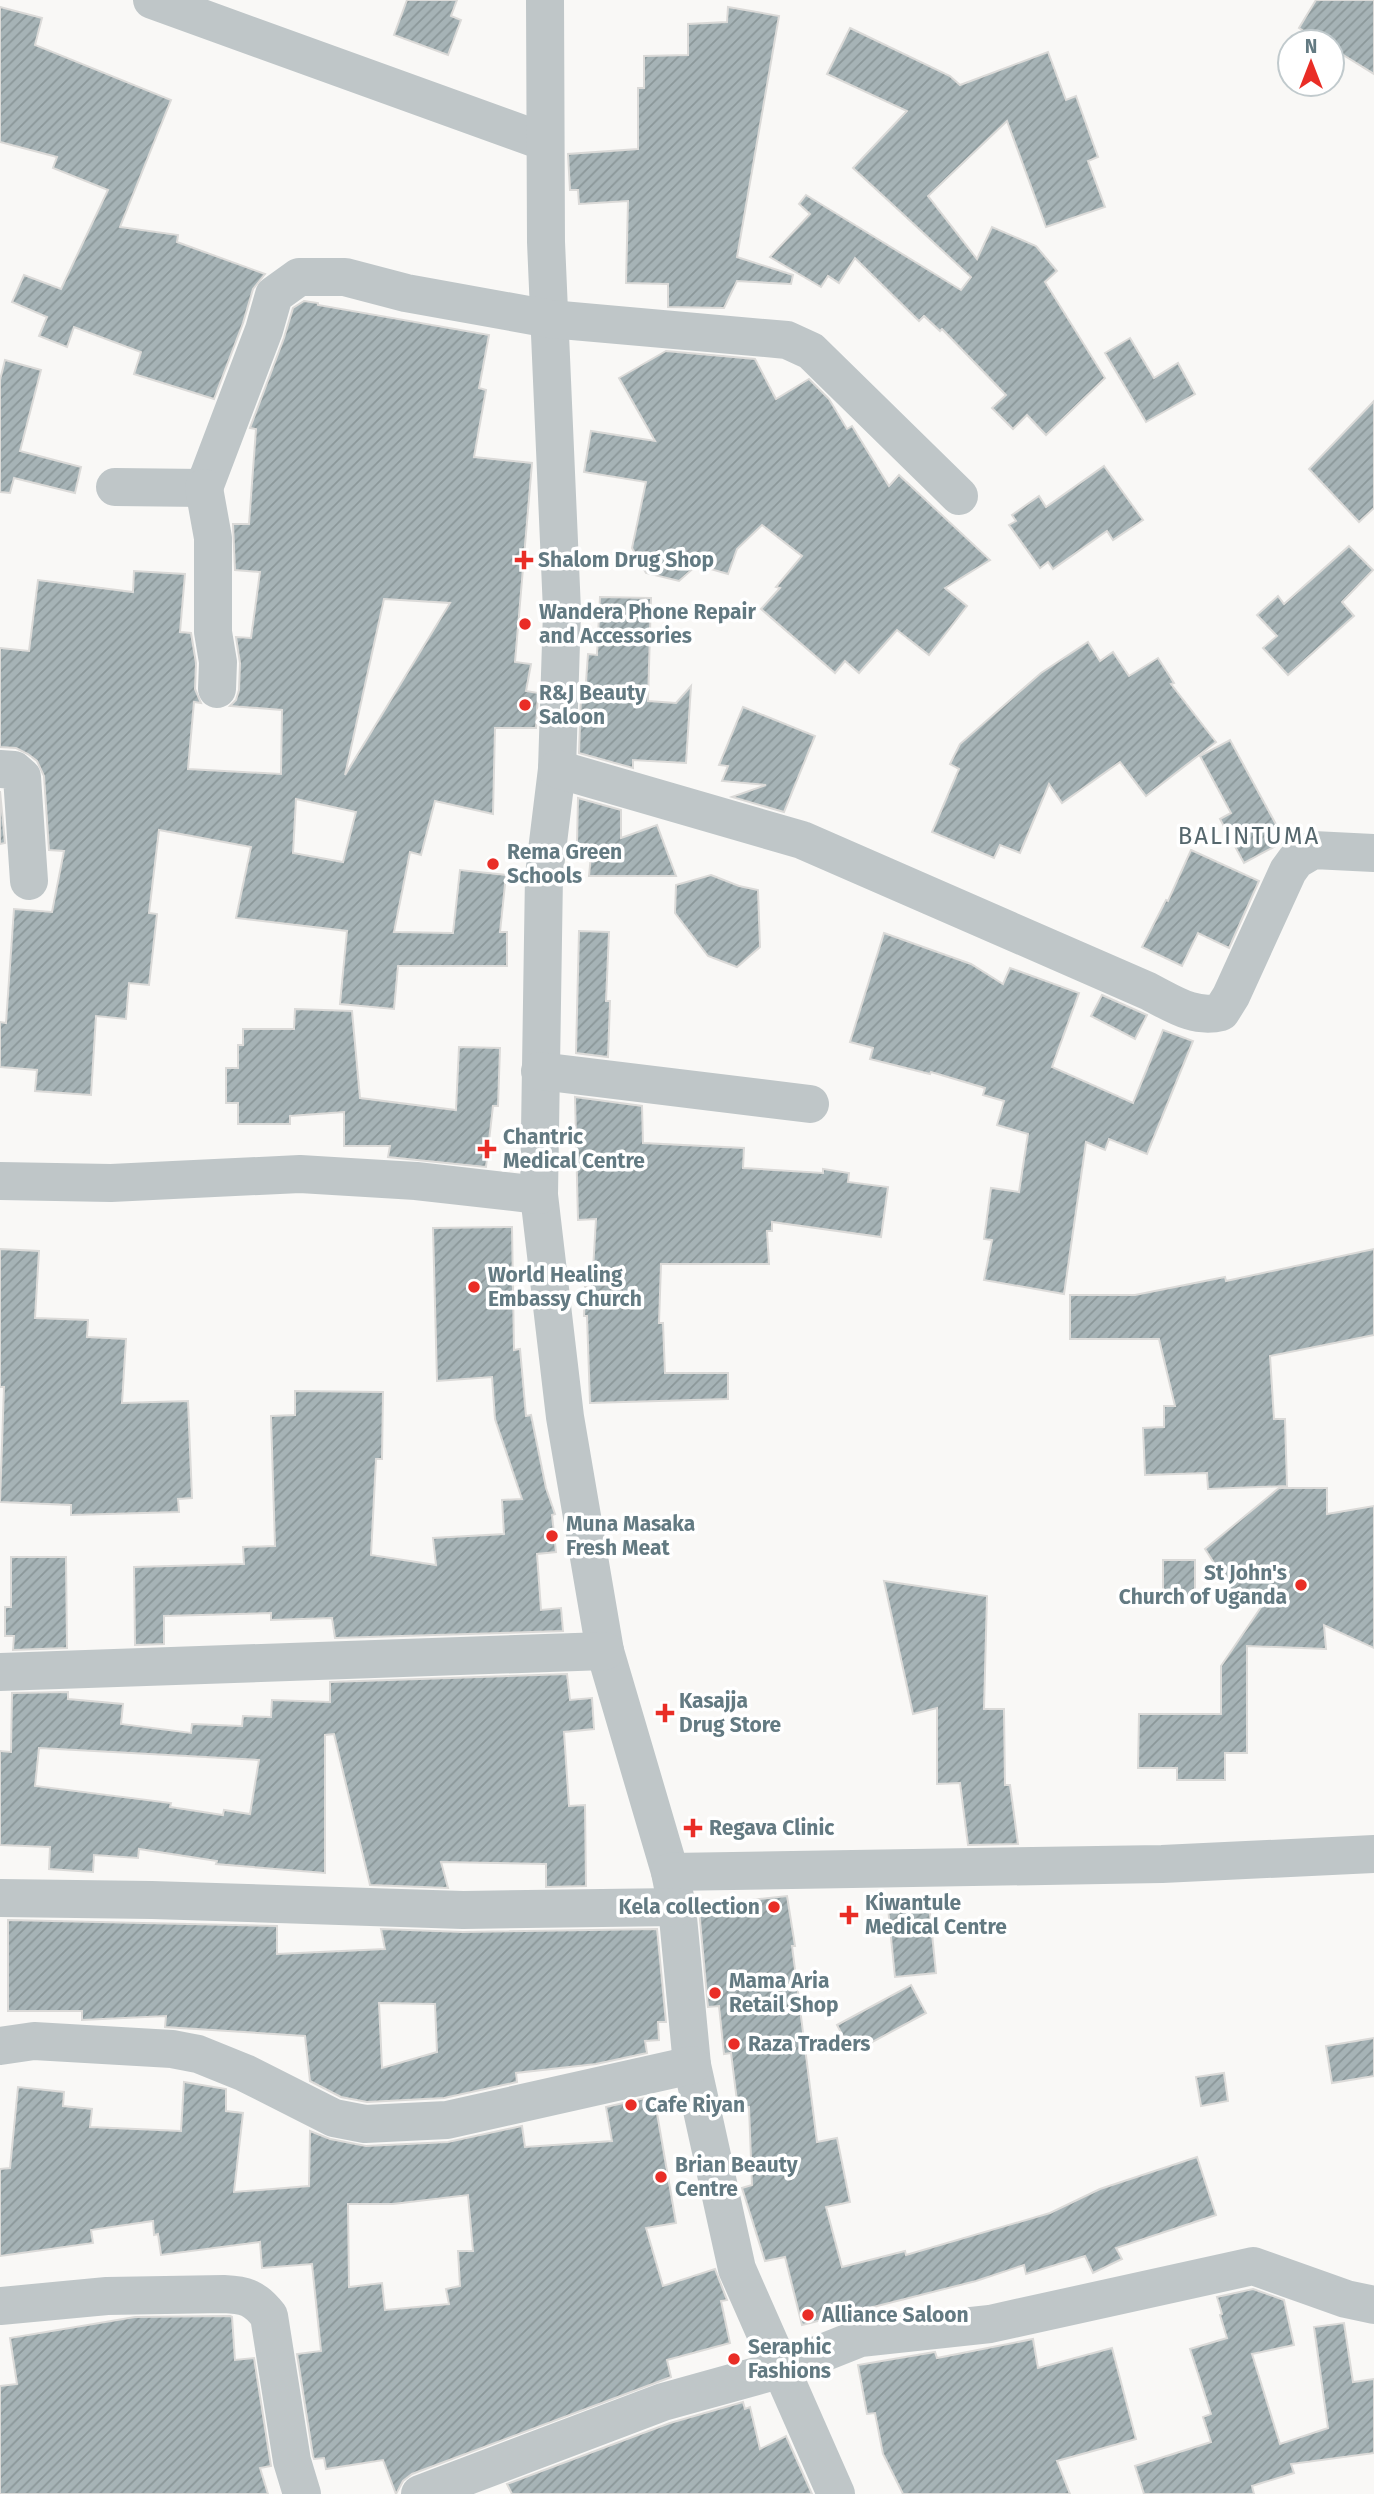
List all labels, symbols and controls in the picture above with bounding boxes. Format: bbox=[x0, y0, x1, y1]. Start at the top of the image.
north arrow bbox=[1276, 28, 1346, 98]
text: N bbox=[1305, 35, 1317, 58]
place label: Shalom Drug Shop bbox=[538, 547, 714, 573]
marker: Shalom Drug Shop bbox=[516, 552, 532, 568]
place label: Wandera Phone Repair and Accessories bbox=[539, 599, 756, 649]
marker: Wandera Phone Repair and Accessories bbox=[517, 616, 533, 632]
place label: R&J Beauty Saloon bbox=[539, 680, 646, 730]
marker: R&J Beauty Saloon bbox=[517, 697, 533, 713]
district label: BALINTUMA bbox=[1178, 822, 1320, 850]
place label: Rema Green Schools bbox=[507, 839, 622, 889]
marker: Rema Green Schools bbox=[485, 856, 501, 872]
place label: Chantric Medical Centre bbox=[503, 1124, 645, 1174]
marker: Chantric Medical Centre bbox=[477, 1139, 497, 1159]
place label: World Healing Embassy Church bbox=[488, 1262, 642, 1312]
marker: World Healing Embassy Church bbox=[466, 1279, 482, 1295]
place label: Muna Masaka Fresh Meat bbox=[566, 1511, 695, 1561]
marker: Muna Masaka Fresh Meat bbox=[544, 1528, 560, 1544]
place label: St John's Church of Uganda bbox=[1119, 1560, 1287, 1610]
marker: St John's Church of Uganda bbox=[1293, 1577, 1309, 1593]
place label: Kasajja Drug Store bbox=[679, 1688, 781, 1738]
marker: Kasajja Drug Store bbox=[657, 1705, 673, 1721]
place label: Regava Clinic bbox=[709, 1815, 834, 1841]
marker: Regava Clinic bbox=[683, 1818, 703, 1838]
place label: Kiwantule Medical Centre bbox=[865, 1890, 1007, 1940]
place label: Kela collection bbox=[619, 1894, 760, 1920]
marker: Kela collection bbox=[766, 1899, 782, 1915]
marker: Kiwantule Medical Centre bbox=[839, 1905, 859, 1925]
place label: Mama Aria Retail Shop bbox=[729, 1968, 839, 2018]
marker: Mama Aria Retail Shop bbox=[707, 1985, 723, 2001]
place label: Raza Traders bbox=[748, 2031, 870, 2057]
marker: Raza Traders bbox=[726, 2036, 742, 2052]
place label: Cafe Riyan bbox=[645, 2092, 745, 2118]
marker: Cafe Riyan bbox=[623, 2097, 639, 2113]
place label: Brian Beauty Centre bbox=[675, 2152, 798, 2202]
marker: Brian Beauty Centre bbox=[653, 2169, 669, 2185]
place label: Alliance Saloon bbox=[821, 2302, 969, 2328]
marker: Alliance Saloon bbox=[800, 2307, 816, 2323]
place label: Seraphic Fashions bbox=[748, 2334, 831, 2384]
marker: Seraphic Fashions bbox=[726, 2351, 742, 2367]

